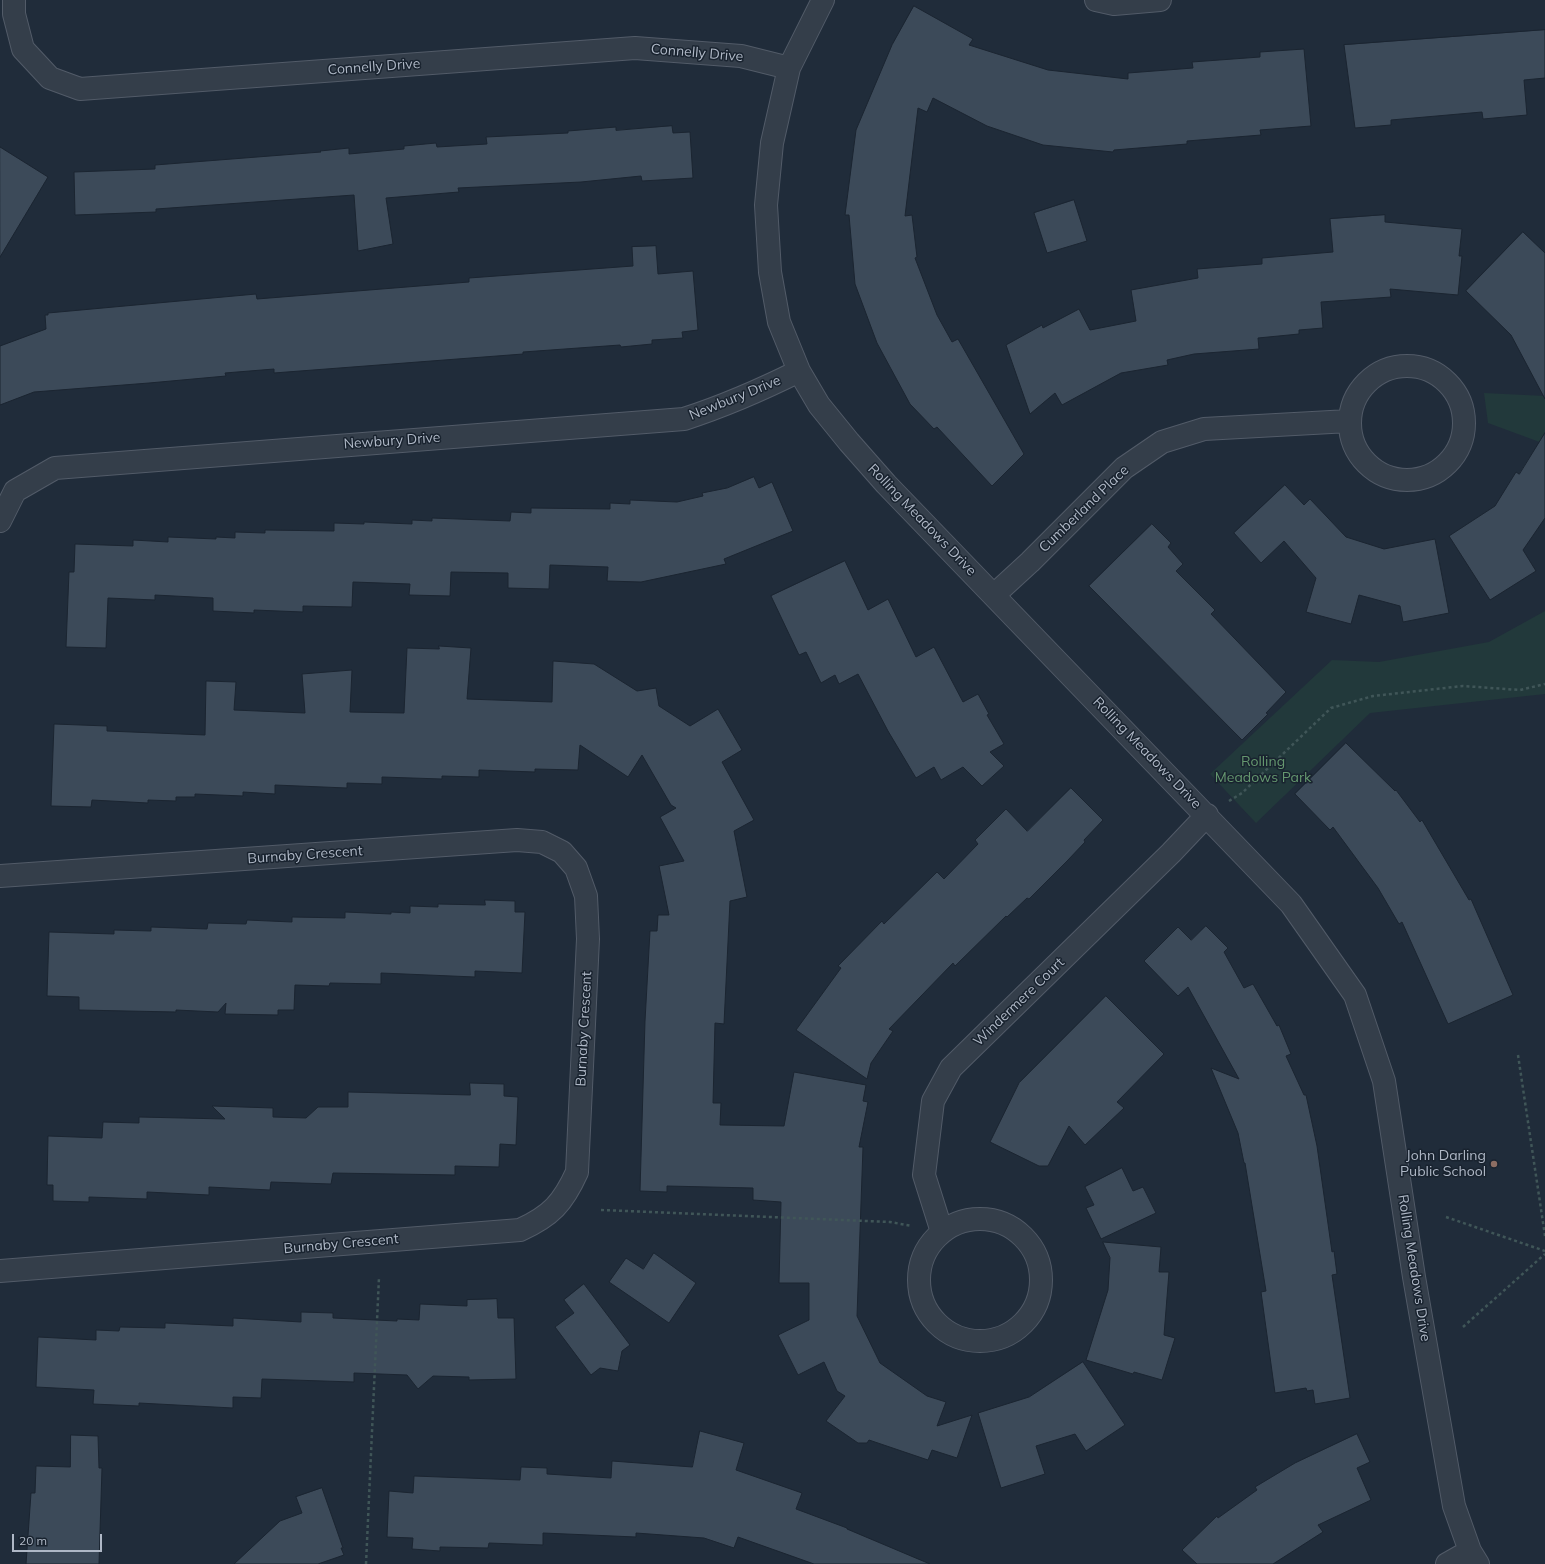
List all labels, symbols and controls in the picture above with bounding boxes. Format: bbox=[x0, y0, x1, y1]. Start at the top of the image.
street label: Connelly Drive bbox=[650, 41, 744, 65]
street label: Connelly Drive bbox=[327, 55, 421, 79]
street label: Newbury Drive bbox=[687, 372, 783, 424]
street label: Newbury Drive bbox=[343, 429, 441, 453]
street label: Rolling Meadows Drive bbox=[864, 461, 980, 579]
street label: Cumberland Place bbox=[1036, 462, 1132, 556]
street label: Rolling Meadows Drive bbox=[1089, 694, 1205, 812]
park label: Rolling Meadows Park bbox=[1215, 754, 1311, 786]
street label: Burnaby Crescent bbox=[247, 843, 363, 867]
street label: Windermere Court bbox=[970, 954, 1068, 1050]
street label: Burnaby Crescent bbox=[573, 971, 595, 1087]
place label: John Darling Public School bbox=[1400, 1148, 1486, 1180]
marker: John Darling Public School bbox=[1489, 1159, 1499, 1169]
street label: Rolling Meadows Drive bbox=[1394, 1193, 1434, 1343]
street label: Burnaby Crescent bbox=[283, 1231, 399, 1257]
scale bar bbox=[14, 1526, 104, 1552]
text: 20 m bbox=[19, 1533, 47, 1548]

